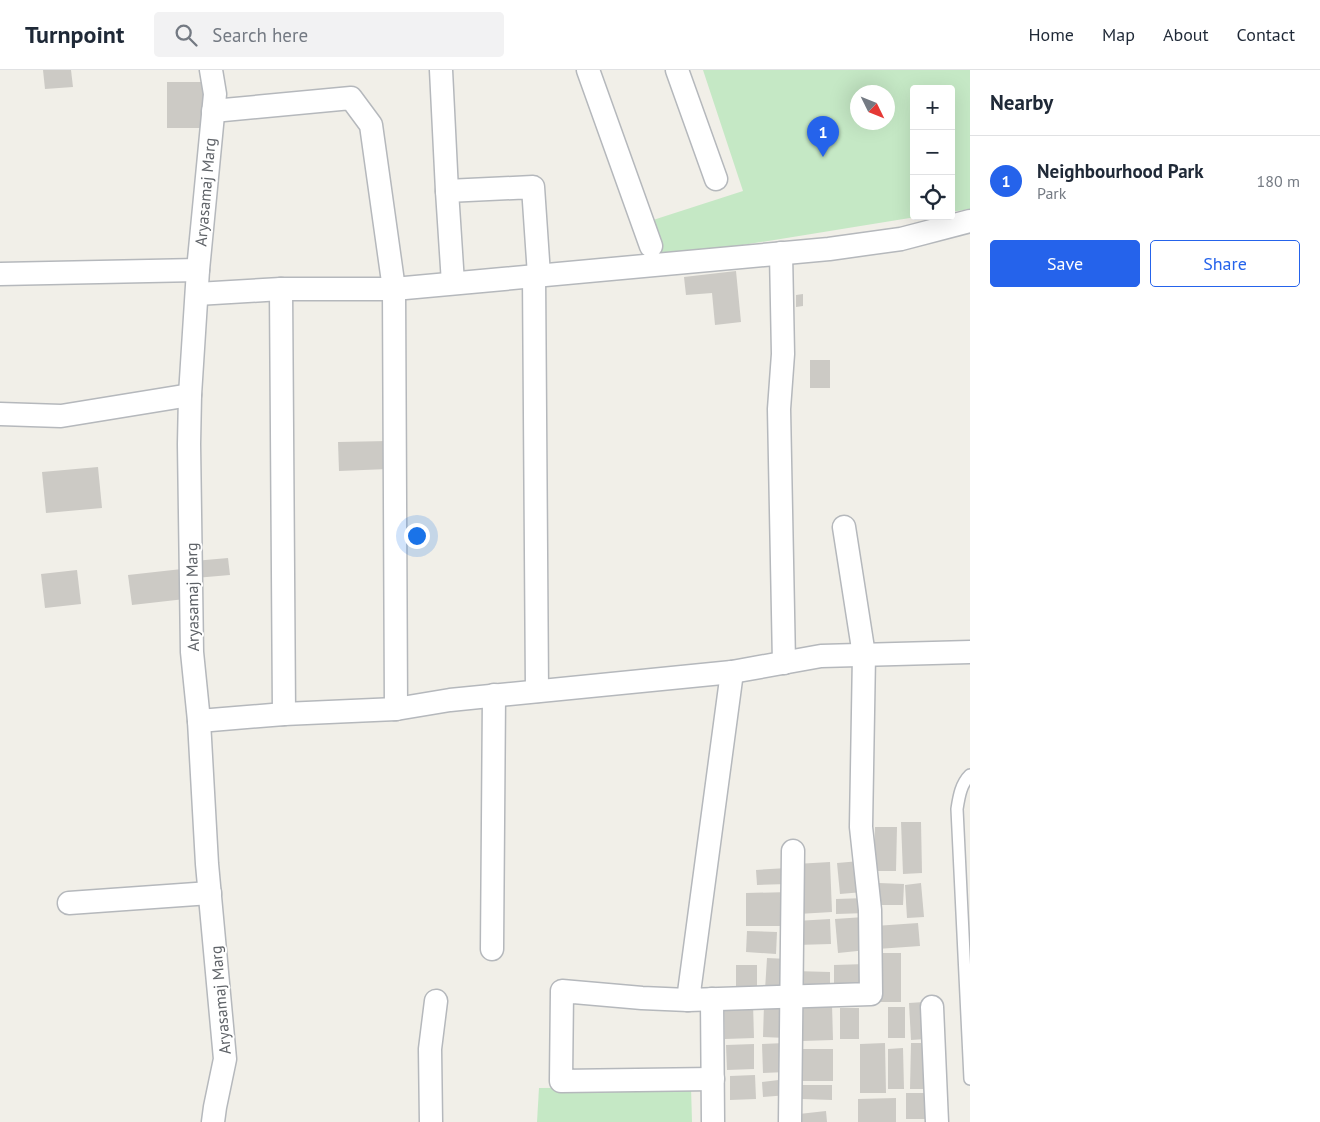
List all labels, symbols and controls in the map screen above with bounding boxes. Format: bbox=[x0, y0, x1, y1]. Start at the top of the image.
search box bbox=[154, 12, 504, 57]
text: Turnpoint bbox=[25, 19, 124, 50]
icon: search bbox=[172, 21, 200, 49]
text: Search here bbox=[212, 23, 308, 47]
text: Home bbox=[1028, 23, 1074, 46]
text: Map bbox=[1102, 23, 1135, 46]
text: About bbox=[1163, 23, 1209, 46]
text: Contact bbox=[1237, 23, 1295, 46]
north arrow bbox=[850, 85, 895, 130]
map controls bbox=[910, 85, 955, 220]
button: + bbox=[910, 85, 955, 130]
text: Nearby bbox=[990, 89, 1053, 116]
pin: 1 bbox=[807, 116, 839, 157]
button: − bbox=[910, 130, 955, 175]
street label: Aryasamaj Marg bbox=[190, 137, 220, 247]
text: Neighbourhood Park bbox=[1037, 159, 1204, 183]
text: 1 bbox=[1001, 171, 1011, 191]
text: 180 m bbox=[1257, 171, 1300, 191]
button: locate bbox=[910, 175, 955, 220]
text: Park bbox=[1037, 183, 1066, 203]
button: Save bbox=[990, 240, 1140, 287]
button: Share bbox=[1150, 240, 1300, 287]
your location bbox=[404, 523, 430, 549]
street label: Aryasamaj Marg bbox=[181, 542, 203, 652]
street label: Aryasamaj Marg bbox=[205, 945, 235, 1055]

